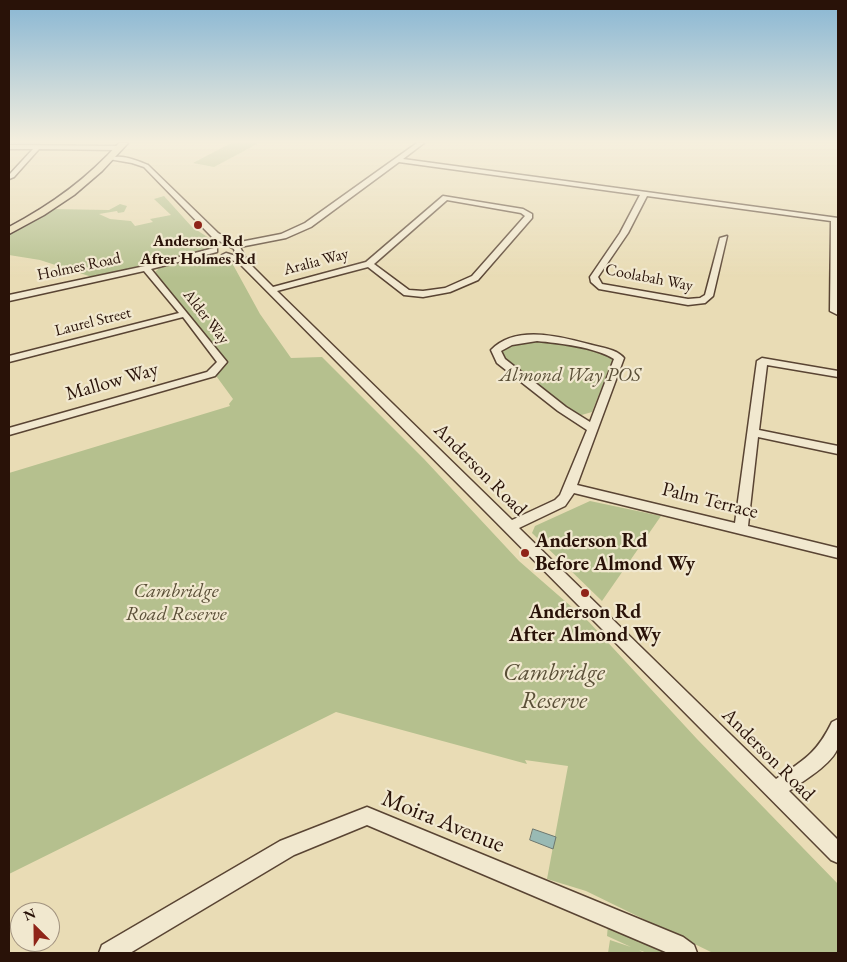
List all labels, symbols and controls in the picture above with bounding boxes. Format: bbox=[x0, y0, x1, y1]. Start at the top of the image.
marker: Anderson Rd After Holmes Rd bbox=[192, 219, 204, 231]
place label: Anderson Rd After Holmes Rd bbox=[140, 232, 256, 270]
street label: Aralia Way bbox=[281, 244, 351, 280]
street label: Holmes Road bbox=[35, 249, 123, 285]
street label: Coolabah Way bbox=[603, 260, 695, 296]
street label: Alder Way bbox=[179, 286, 233, 348]
street label: Laurel Street bbox=[53, 303, 133, 341]
street label: Mallow Way bbox=[63, 357, 161, 407]
park label: Almond Way POS bbox=[499, 364, 641, 388]
street label: Anderson Road bbox=[428, 418, 532, 522]
street label: Palm Terrace bbox=[659, 477, 761, 525]
place label: Anderson Rd Before Almond Wy bbox=[535, 530, 695, 577]
marker: Anderson Rd Before Almond Wy bbox=[519, 547, 531, 559]
park label: Cambridge Road Reserve bbox=[126, 580, 226, 627]
marker: Anderson Rd After Almond Wy bbox=[579, 587, 591, 599]
place label: Anderson Rd After Almond Wy bbox=[509, 601, 661, 648]
park label: Cambridge Reserve bbox=[503, 659, 605, 715]
street label: Anderson Road bbox=[716, 703, 820, 807]
street label: Moira Avenue bbox=[377, 784, 509, 860]
north arrow bbox=[10, 902, 60, 952]
text: N bbox=[21, 904, 38, 925]

